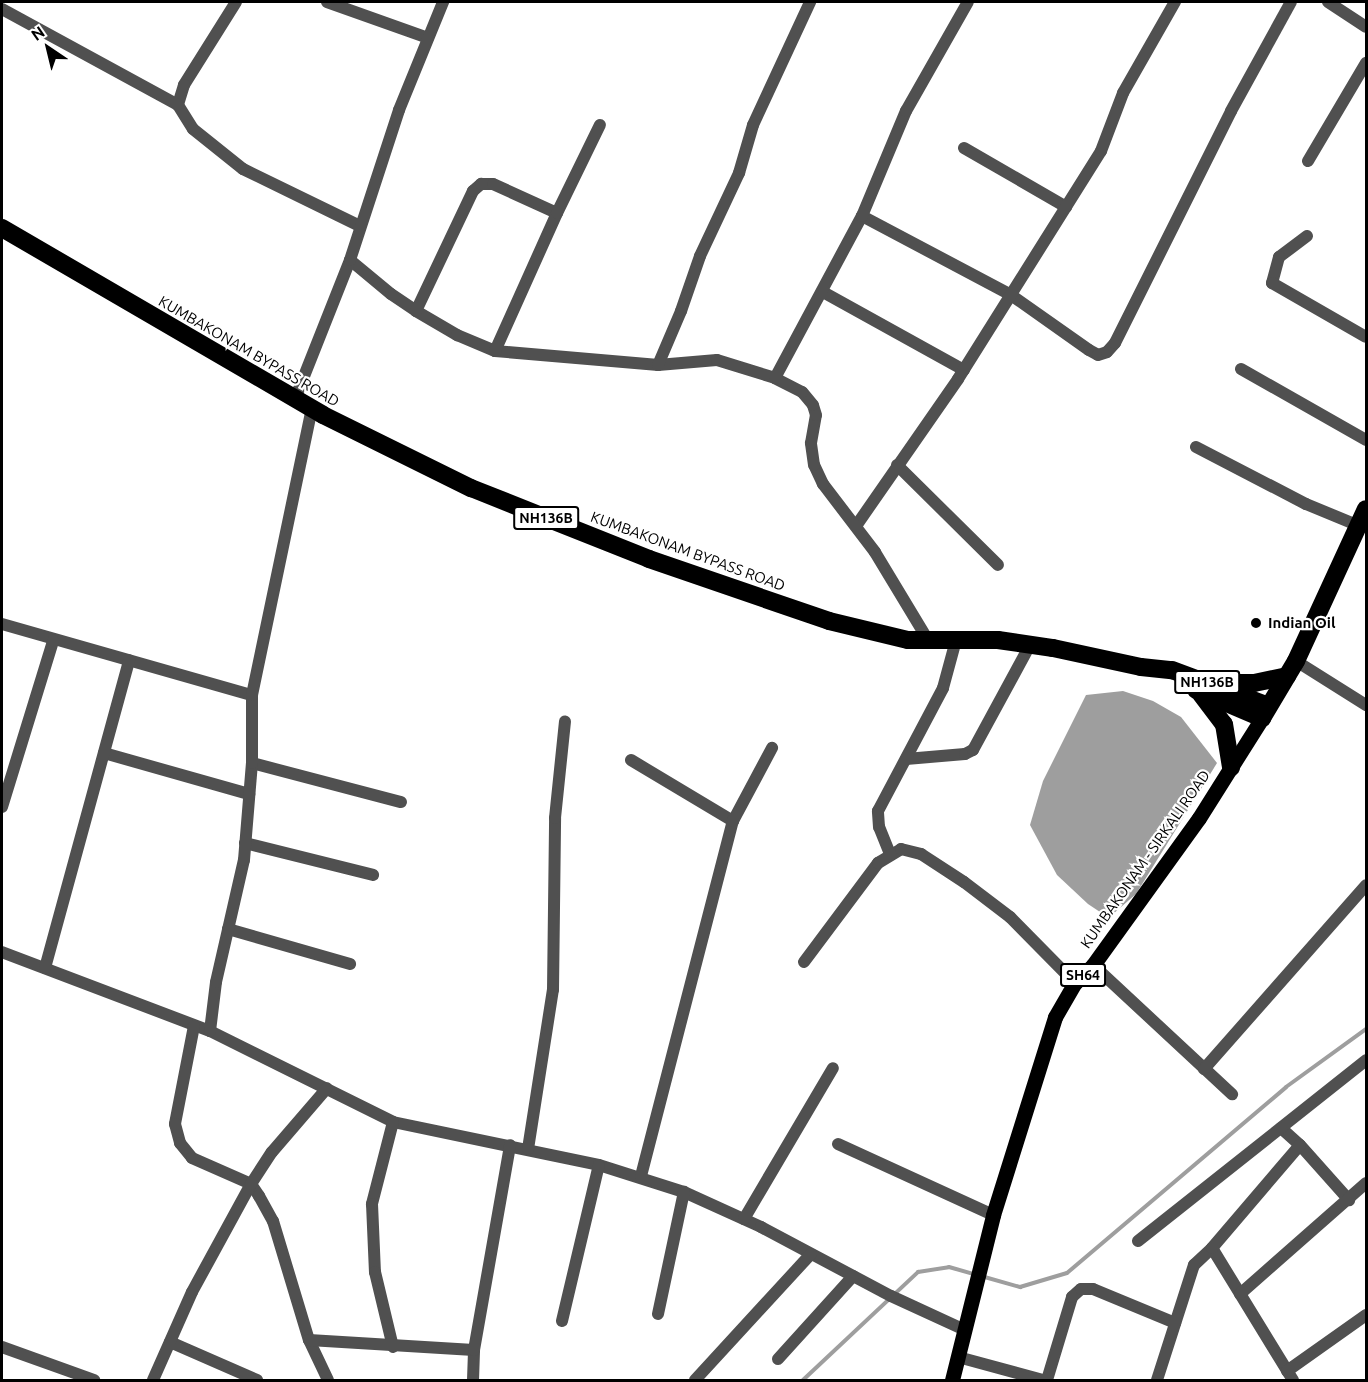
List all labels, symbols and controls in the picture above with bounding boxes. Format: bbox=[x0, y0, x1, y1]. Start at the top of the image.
north arrow bbox=[18, 18, 78, 78]
text: N bbox=[28, 22, 48, 44]
street label: KUMBAKONAM BYPASS ROAD bbox=[155, 292, 343, 410]
road number: NH136B bbox=[513, 507, 579, 529]
street label: KUMBAKONAM BYPASS ROAD bbox=[588, 507, 788, 595]
place label: Indian Oil bbox=[1268, 614, 1335, 632]
marker: Indian Oil bbox=[1249, 616, 1263, 630]
road number: NH136B bbox=[1174, 671, 1240, 693]
street label: KUMBAKONAM - SIRKALI ROAD bbox=[1076, 766, 1214, 952]
road number: SH64 bbox=[1059, 964, 1107, 986]

